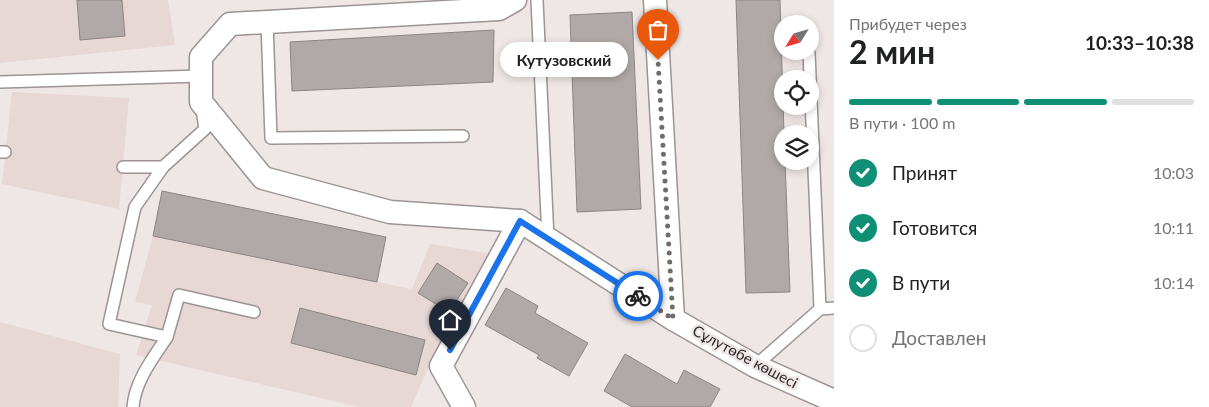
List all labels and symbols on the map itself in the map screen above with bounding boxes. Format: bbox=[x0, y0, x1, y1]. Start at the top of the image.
pin bbox=[637, 9, 679, 60]
north arrow bbox=[774, 15, 819, 60]
callout: Кутузовский bbox=[500, 42, 628, 78]
courier bbox=[613, 271, 663, 321]
pin bbox=[429, 299, 471, 350]
street label: Сұлутөбе көшесі bbox=[690, 321, 801, 391]

